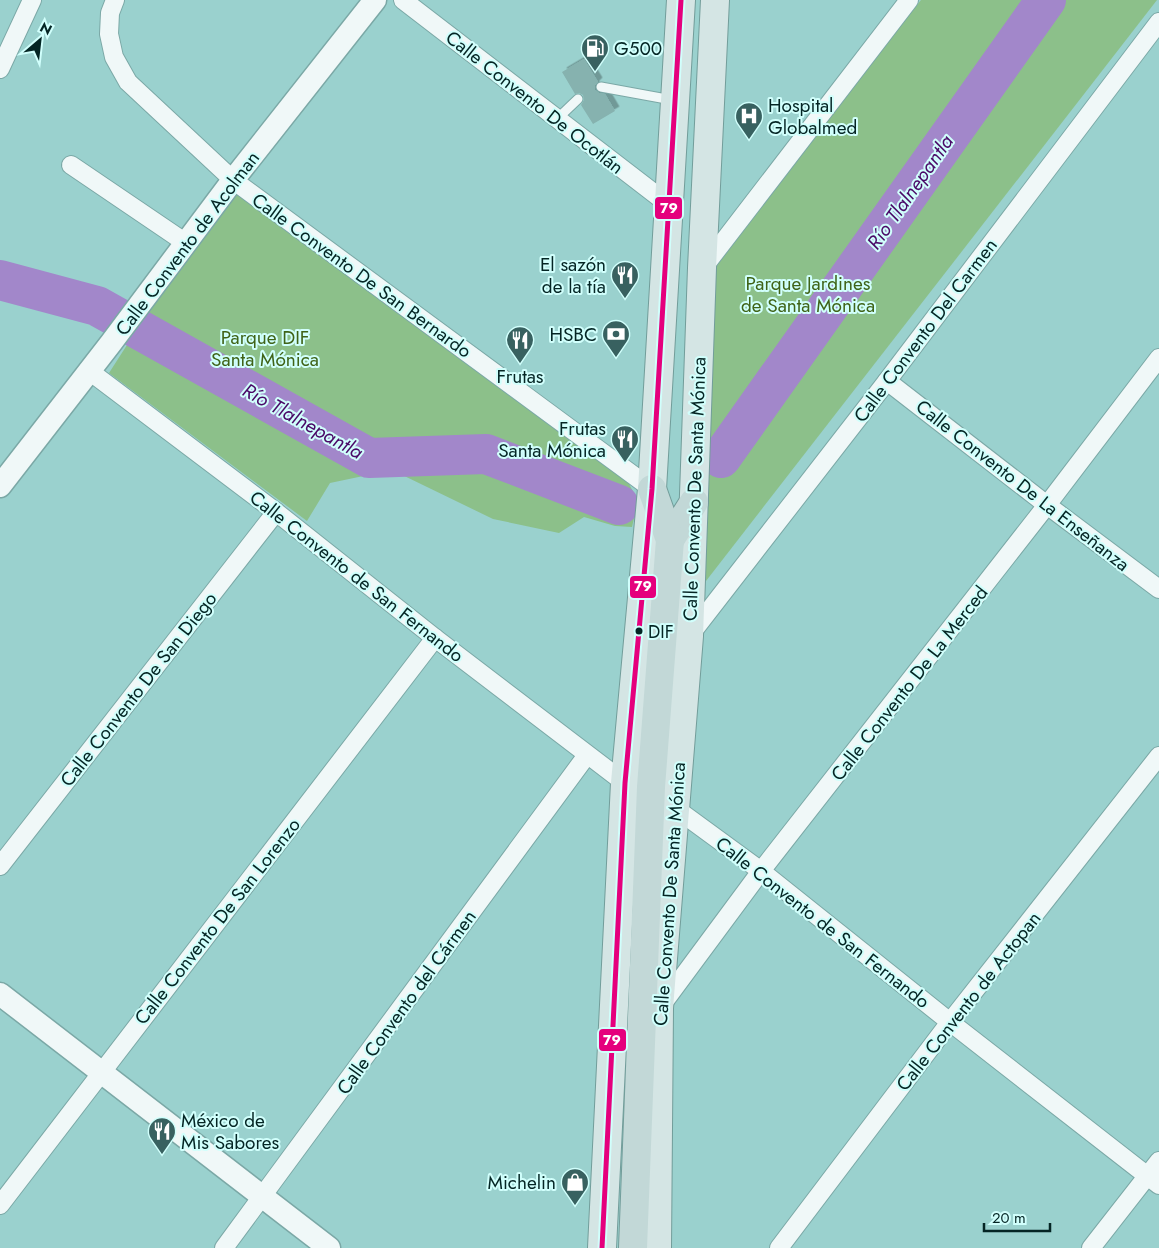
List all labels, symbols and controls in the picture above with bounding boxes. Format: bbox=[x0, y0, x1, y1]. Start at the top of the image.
north arrow bbox=[15, 15, 65, 65]
text: N bbox=[36, 17, 56, 40]
street label: Calle Convento De Ocotlán bbox=[440, 24, 629, 180]
fuel station icon: G500 bbox=[580, 33, 610, 72]
place label: G500 bbox=[614, 35, 662, 62]
place label: Hospital Globalmed bbox=[768, 92, 857, 141]
hospital icon: Hospital Globalmed bbox=[734, 101, 764, 140]
water label: Río Tlalnepantla bbox=[860, 129, 961, 256]
street label: Calle Convento de Acolman bbox=[109, 145, 266, 341]
street label: Calle Convento De San Bernardo bbox=[246, 186, 477, 364]
line badge: 79 bbox=[654, 196, 683, 220]
text: 79 bbox=[660, 198, 678, 218]
street label: Calle Convento Del Carmen bbox=[847, 233, 1004, 428]
place label: El sazón de la tía bbox=[540, 251, 606, 300]
restaurant icon: El sazón de la tía bbox=[610, 260, 640, 299]
park label: Parque Jardines de Santa Mónica bbox=[741, 270, 875, 319]
bank icon: HSBC bbox=[601, 319, 631, 358]
place label: HSBC bbox=[549, 321, 597, 348]
park label: Parque DIF Santa Mónica bbox=[211, 324, 319, 373]
restaurant icon: Frutas bbox=[505, 325, 535, 364]
street label: Calle Convento De Santa Mónica bbox=[676, 356, 713, 622]
place label: Frutas bbox=[497, 363, 544, 390]
water label: Río Tlalnepantla bbox=[237, 376, 368, 467]
street label: Calle Convento De La Enseñanza bbox=[910, 393, 1135, 578]
place label: Frutas Santa Mónica bbox=[498, 415, 606, 464]
restaurant icon: Frutas Santa Mónica bbox=[610, 424, 640, 463]
street label: Calle Convento de San Fernando bbox=[244, 484, 469, 669]
line badge: 79 bbox=[629, 575, 657, 599]
text: 79 bbox=[634, 576, 652, 596]
street label: Calle Convento De La Merced bbox=[825, 580, 994, 787]
street label: Calle Convento De San Diego bbox=[54, 586, 223, 792]
place label: DIF bbox=[648, 619, 674, 645]
marker: DIF bbox=[634, 626, 644, 636]
street label: Calle Convento De Santa Mónica bbox=[647, 761, 692, 1027]
street label: Calle Convento De San Lorenzo bbox=[128, 812, 307, 1030]
street label: Calle Convento de San Fernando bbox=[710, 830, 935, 1015]
street label: Calle Convento del Cármen bbox=[330, 905, 483, 1100]
street label: Calle Convento de Actopan bbox=[890, 906, 1047, 1097]
line badge: 79 bbox=[598, 1028, 627, 1052]
text: 79 bbox=[603, 1030, 621, 1050]
place label: México de Mis Sabores bbox=[181, 1107, 279, 1156]
restaurant icon: México de Mis Sabores bbox=[147, 1116, 177, 1155]
shop icon: Michelin bbox=[560, 1167, 590, 1206]
place label: Michelin bbox=[488, 1169, 556, 1196]
scale bar bbox=[984, 1200, 1050, 1232]
text: 20 m bbox=[992, 1207, 1026, 1229]

